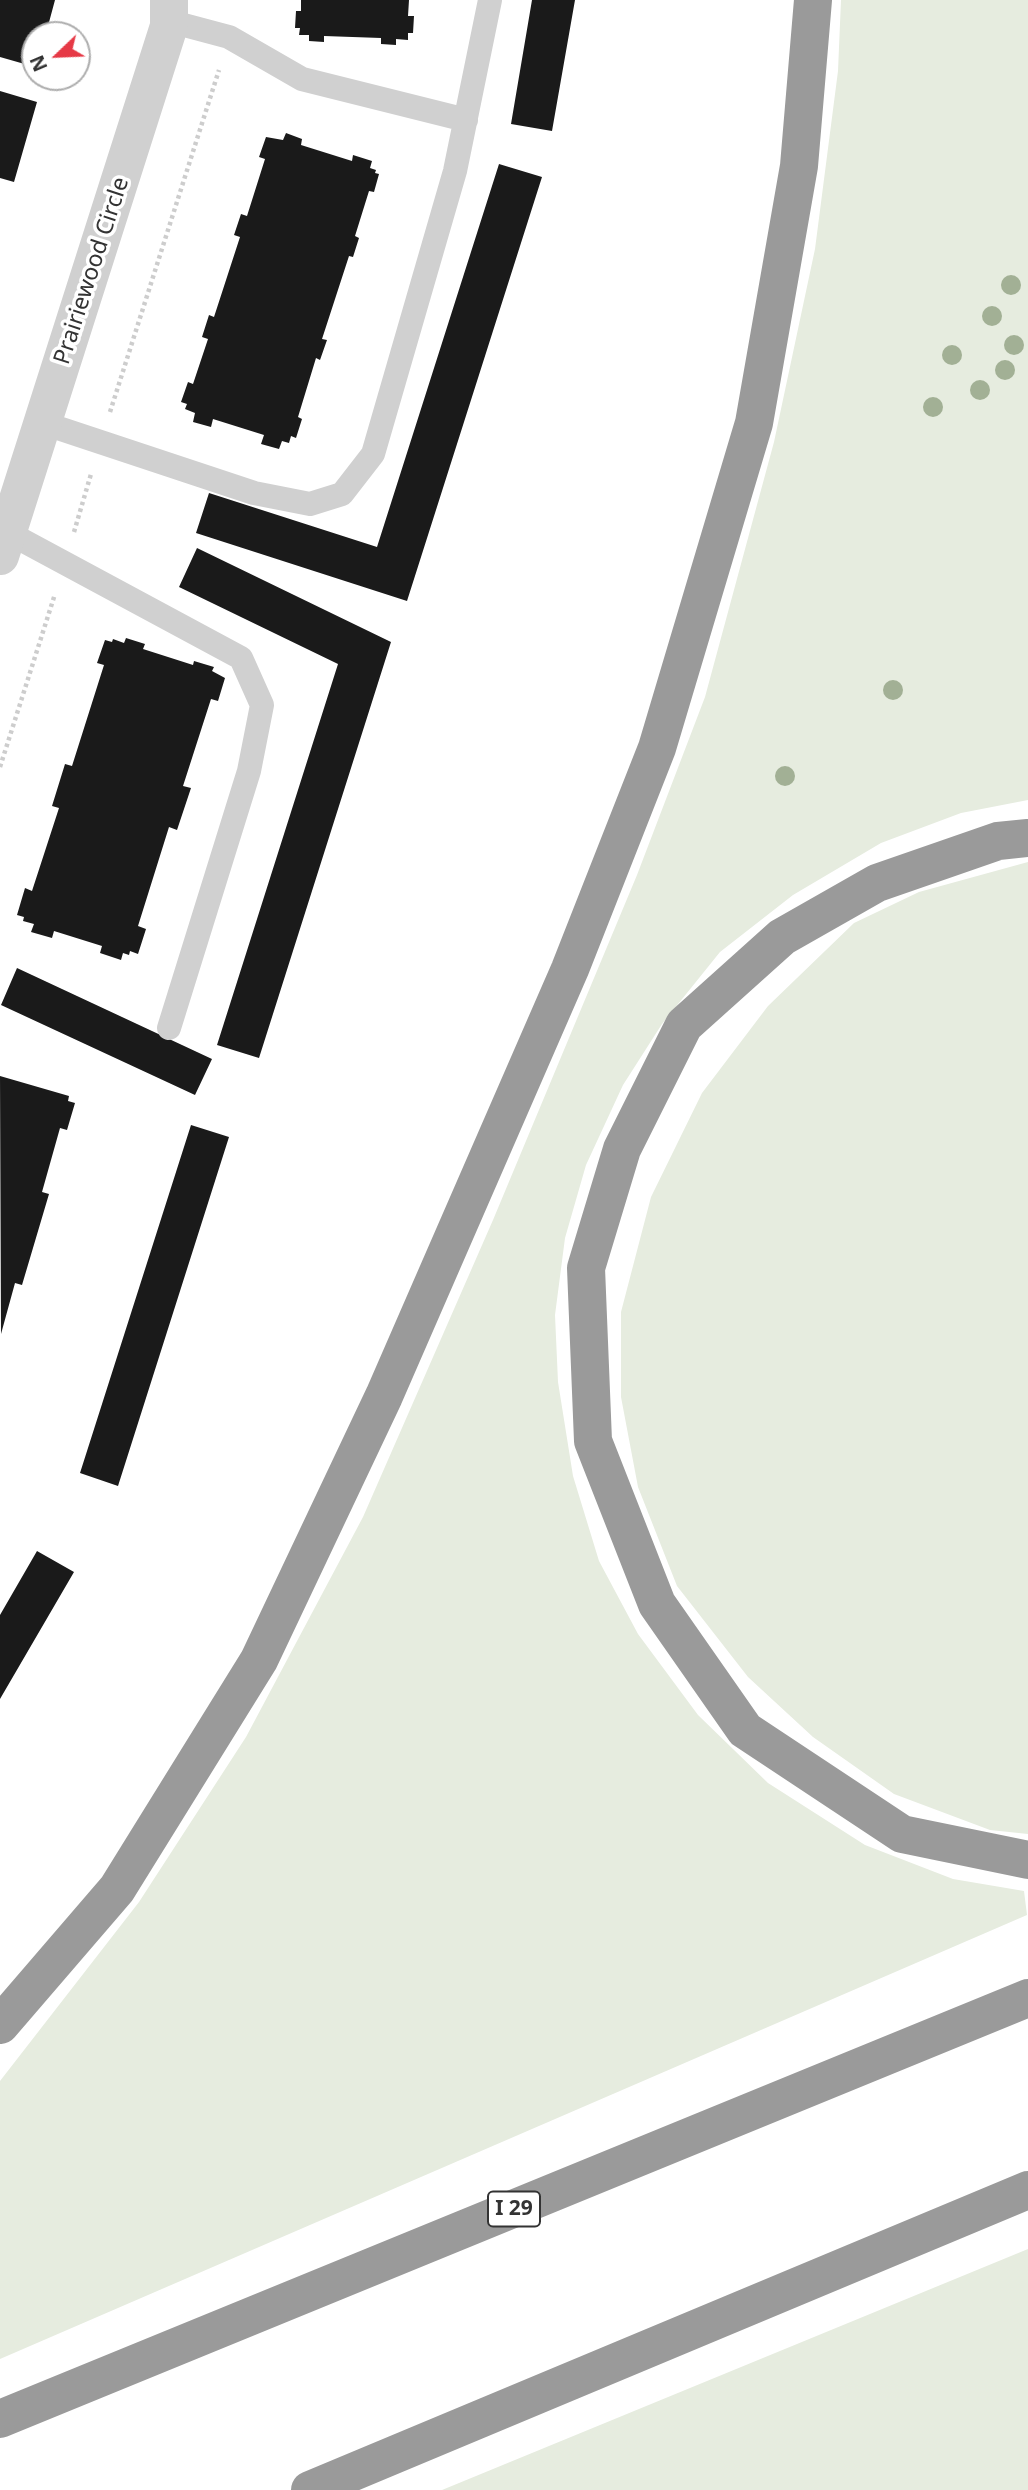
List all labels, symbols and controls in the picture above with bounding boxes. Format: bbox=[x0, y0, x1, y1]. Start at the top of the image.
north arrow bbox=[21, 21, 91, 91]
text: N bbox=[24, 51, 53, 76]
street label: Prairiewood Circle bbox=[49, 174, 135, 368]
road number: I 29 bbox=[488, 2192, 540, 2226]

